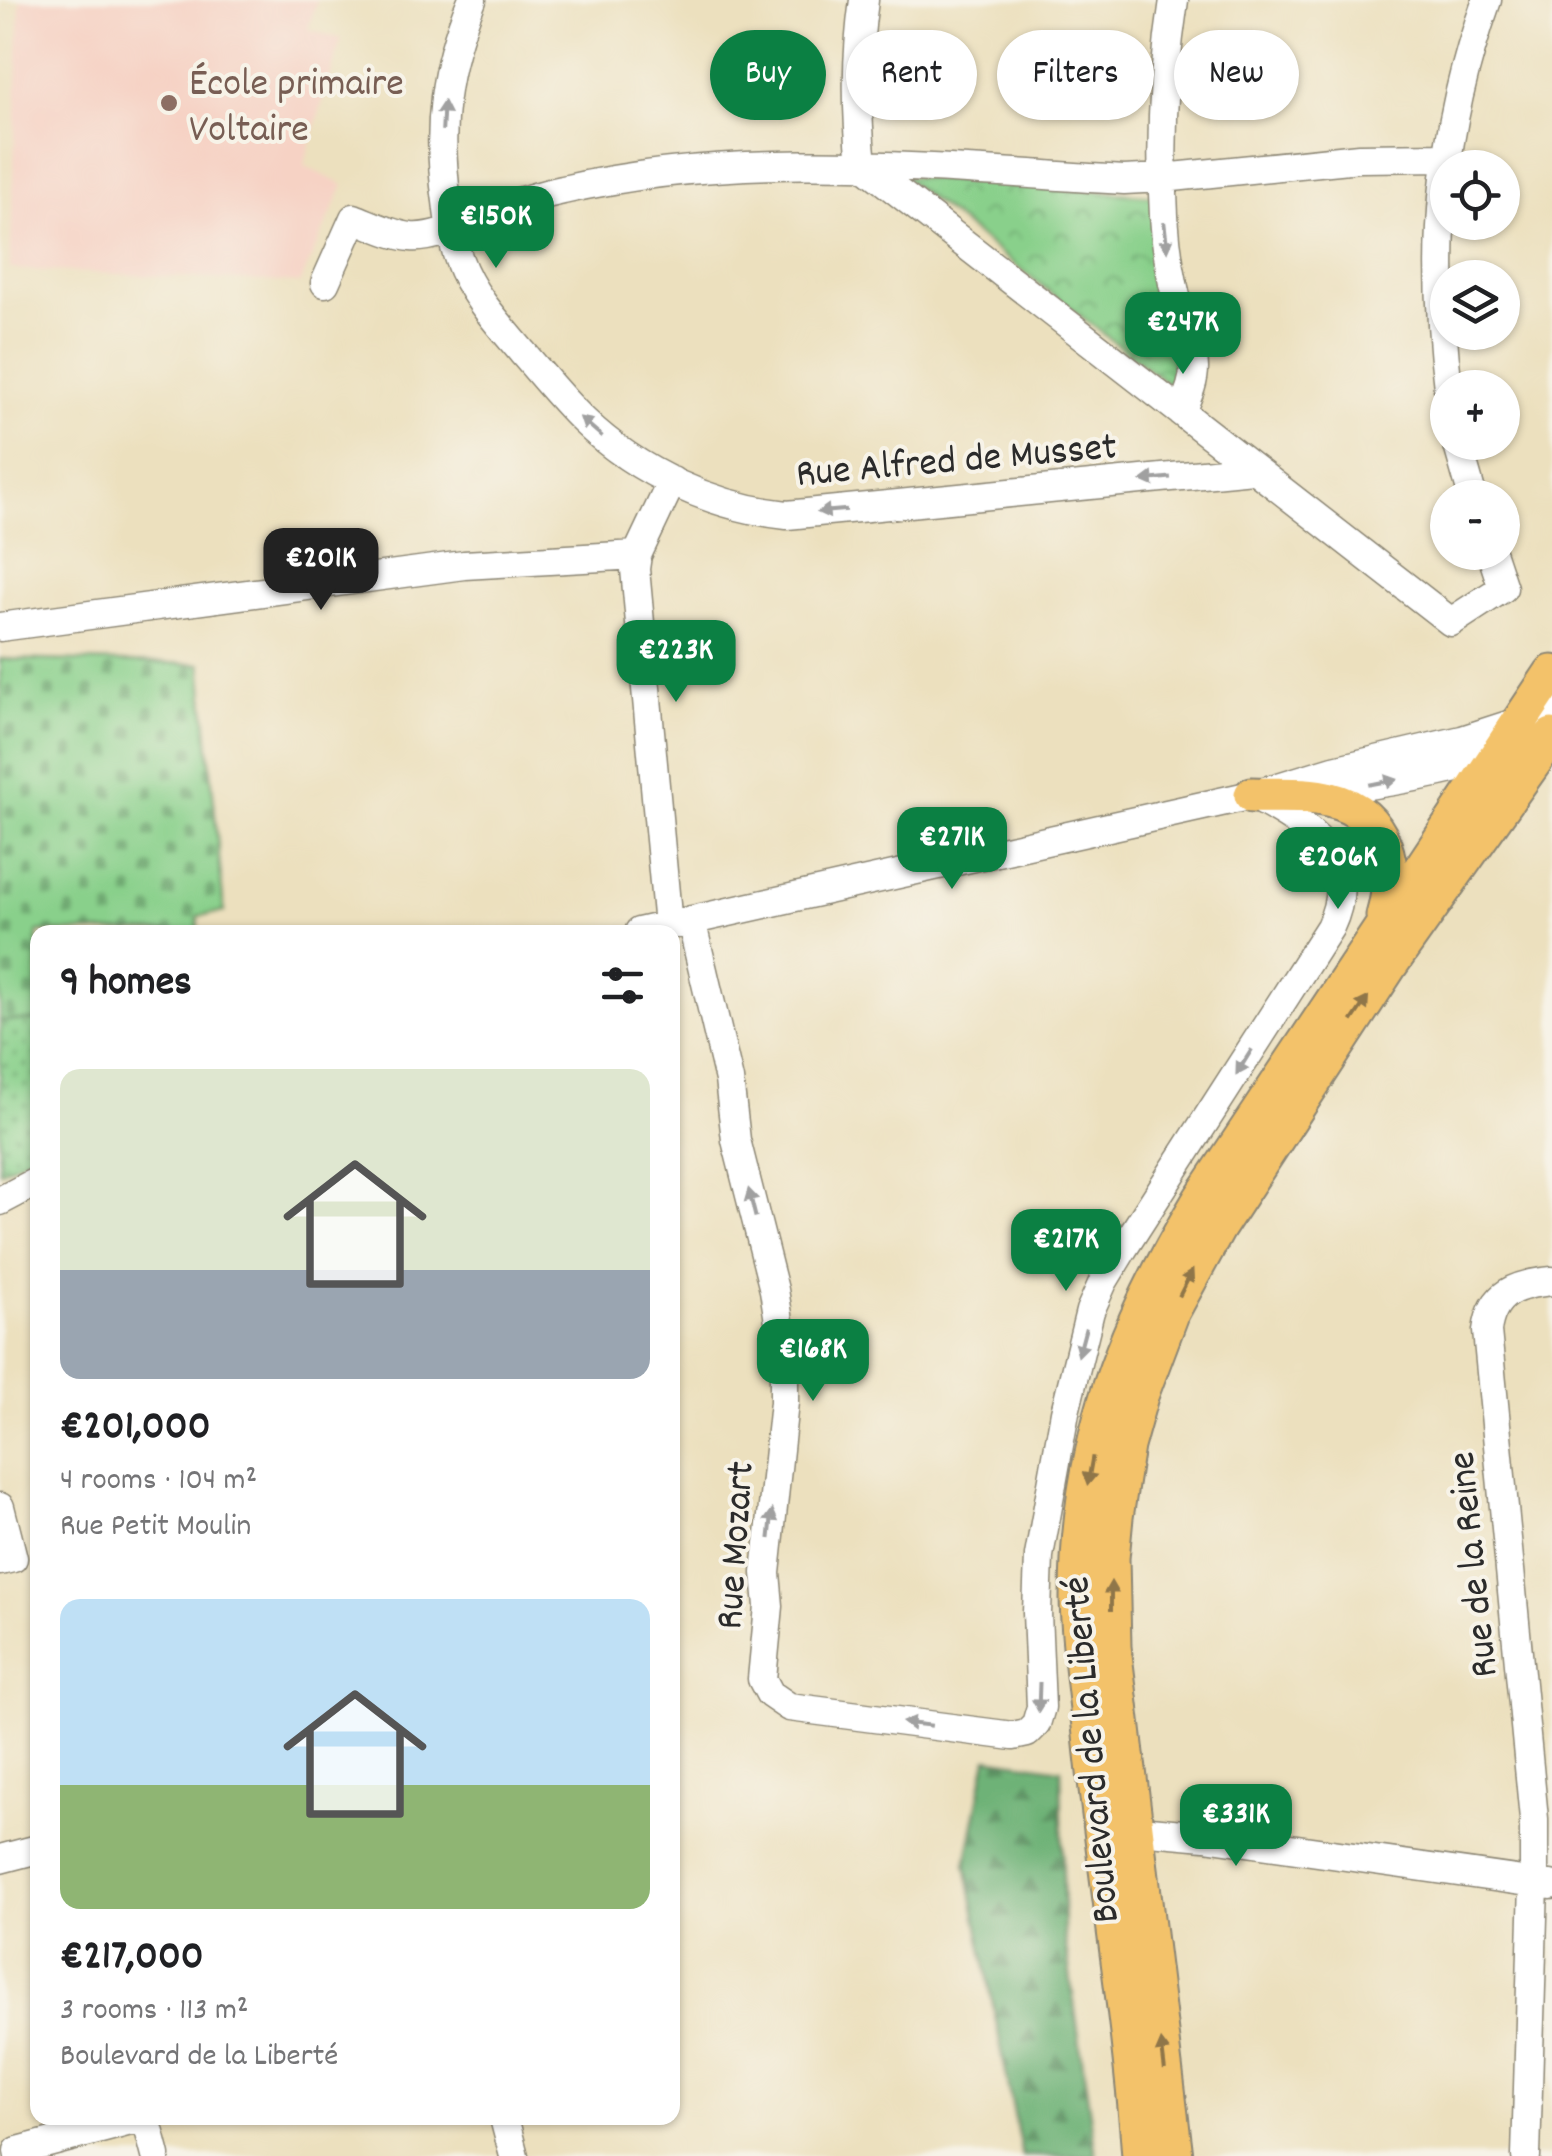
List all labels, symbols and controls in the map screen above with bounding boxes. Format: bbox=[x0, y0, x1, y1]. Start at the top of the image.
chip: Buy bbox=[710, 30, 826, 120]
chip: Rent bbox=[846, 30, 977, 120]
chip: Filters bbox=[997, 30, 1154, 120]
chip: New bbox=[1174, 30, 1299, 120]
place label: École primaire Voltaire bbox=[189, 58, 404, 161]
marker: École primaire Voltaire bbox=[158, 92, 180, 114]
one-way arrow bbox=[435, 100, 451, 132]
map controls bbox=[1430, 150, 1520, 570]
button: locate bbox=[1430, 150, 1520, 240]
pin: €150K bbox=[426, 186, 566, 271]
text: €150K bbox=[460, 195, 532, 241]
one-way arrow bbox=[1158, 221, 1174, 253]
button: layers bbox=[1430, 260, 1520, 350]
pin: €247K bbox=[1113, 292, 1253, 377]
text: €247K bbox=[1147, 301, 1219, 347]
button: + bbox=[1430, 370, 1520, 460]
one-way arrow bbox=[579, 416, 604, 438]
street label: Rue Alfred de Musset bbox=[794, 421, 1119, 506]
one-way arrow bbox=[1139, 471, 1171, 487]
button: − bbox=[1430, 480, 1520, 570]
one-way arrow bbox=[816, 503, 848, 519]
pin: €201K bbox=[251, 528, 391, 613]
text: €201K bbox=[285, 537, 357, 583]
pin: €223K bbox=[606, 620, 746, 705]
text: €223K bbox=[639, 629, 713, 675]
one-way arrow bbox=[1368, 774, 1399, 789]
pin: €271K bbox=[882, 807, 1022, 892]
text: €271K bbox=[919, 816, 985, 862]
pin: €206K bbox=[1268, 827, 1408, 912]
text: €206K bbox=[1298, 836, 1378, 882]
text: 9 homes bbox=[60, 955, 192, 1015]
icon: filters bbox=[595, 958, 650, 1013]
one-way arrow bbox=[1351, 995, 1369, 1022]
one-way arrow bbox=[1235, 1049, 1254, 1076]
icon: home bbox=[265, 1134, 445, 1314]
one-way arrow bbox=[743, 1187, 759, 1218]
pin: €217K bbox=[996, 1209, 1136, 1294]
text: €217K bbox=[1033, 1218, 1099, 1264]
one-way arrow bbox=[1177, 1269, 1194, 1298]
pin: €168K bbox=[743, 1319, 883, 1404]
one-way arrow bbox=[1073, 1327, 1089, 1358]
text: €168K bbox=[779, 1328, 847, 1374]
text: €201,000 bbox=[60, 1399, 211, 1459]
street label: Rue de la Reine bbox=[1436, 1449, 1517, 1680]
one-way arrow bbox=[1082, 1456, 1097, 1487]
text: 4 rooms · 104 m² bbox=[60, 1459, 257, 1505]
street label: Rue Mozart bbox=[704, 1460, 773, 1631]
text: Rue Petit Moulin bbox=[60, 1505, 251, 1551]
one-way arrow bbox=[763, 1507, 779, 1539]
street label: Boulevard de la Liberté bbox=[1051, 1574, 1138, 1925]
one-way arrow bbox=[1103, 1579, 1119, 1611]
icon: home bbox=[265, 1664, 445, 1844]
one-way arrow bbox=[1031, 1682, 1047, 1714]
one-way arrow bbox=[900, 1716, 932, 1732]
pin: €331K bbox=[1166, 1784, 1306, 1869]
text: €331K bbox=[1202, 1793, 1270, 1839]
text: €217,000 bbox=[60, 1929, 204, 1989]
text: 3 rooms · 113 m² bbox=[60, 1989, 249, 2035]
text: Boulevard de la Liberté bbox=[60, 2035, 338, 2081]
one-way arrow bbox=[1155, 2039, 1171, 2071]

